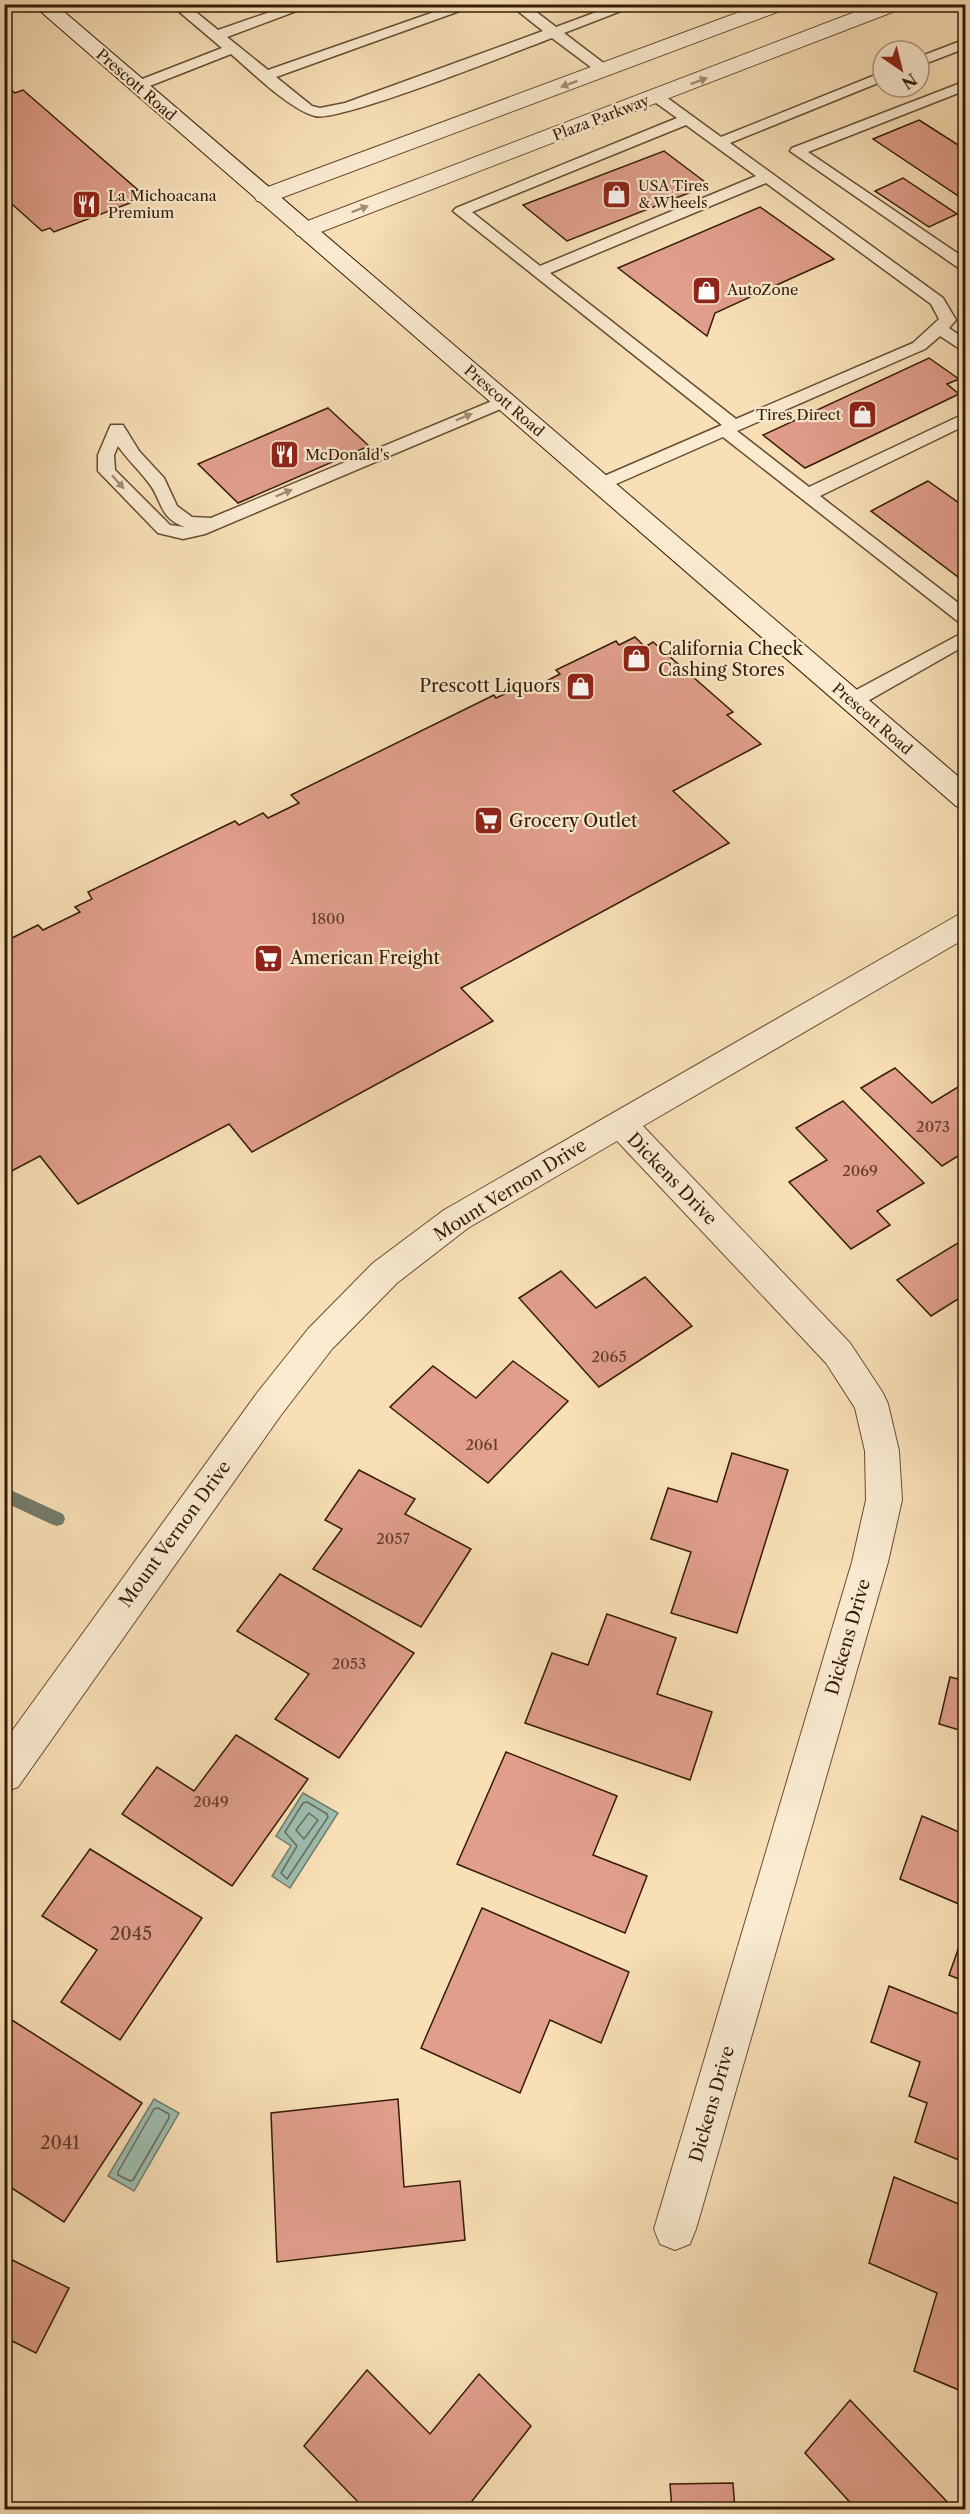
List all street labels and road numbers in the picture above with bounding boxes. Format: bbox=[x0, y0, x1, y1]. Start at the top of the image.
street label: Prescott Road bbox=[92, 45, 180, 125]
street label: Plaza Parkway bbox=[550, 90, 652, 145]
street label: Prescott Road bbox=[460, 361, 548, 441]
street label: Prescott Road bbox=[828, 679, 916, 759]
street label: Dickens Drive bbox=[622, 1128, 722, 1230]
street label: Mount Vernon Drive bbox=[430, 1134, 590, 1246]
street label: Mount Vernon Drive bbox=[114, 1456, 236, 1612]
street label: Dickens Drive bbox=[821, 1576, 875, 1698]
street label: Dickens Drive bbox=[685, 2043, 739, 2165]

